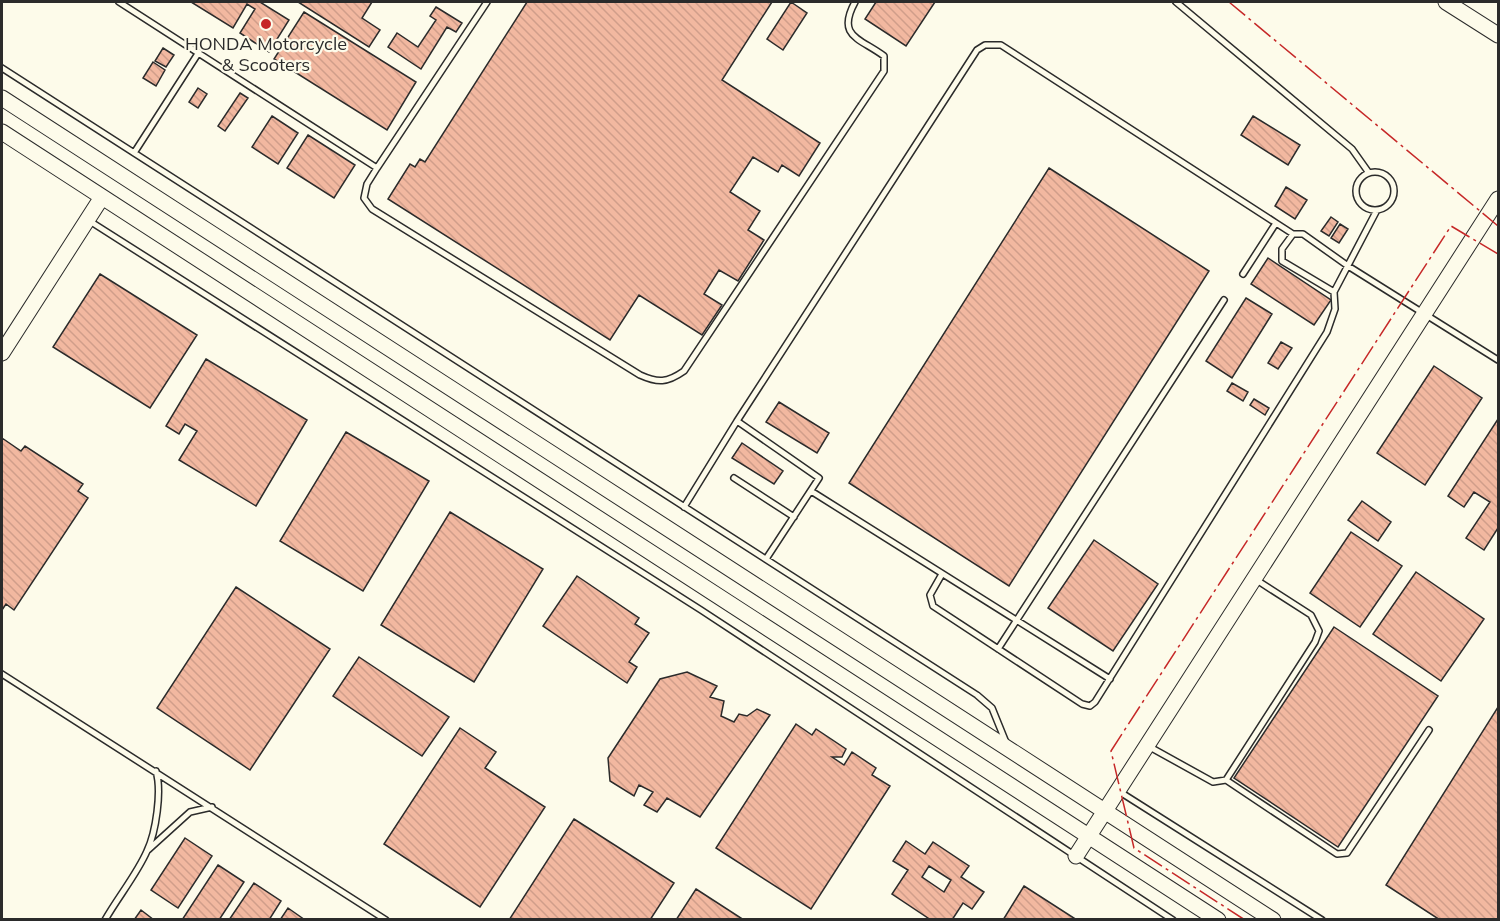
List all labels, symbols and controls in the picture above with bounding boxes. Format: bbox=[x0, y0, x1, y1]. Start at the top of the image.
marker: HONDA Motorcycle & Scooters bbox=[259, 17, 273, 31]
place label: HONDA Motorcycle & Scooters bbox=[185, 32, 347, 76]

